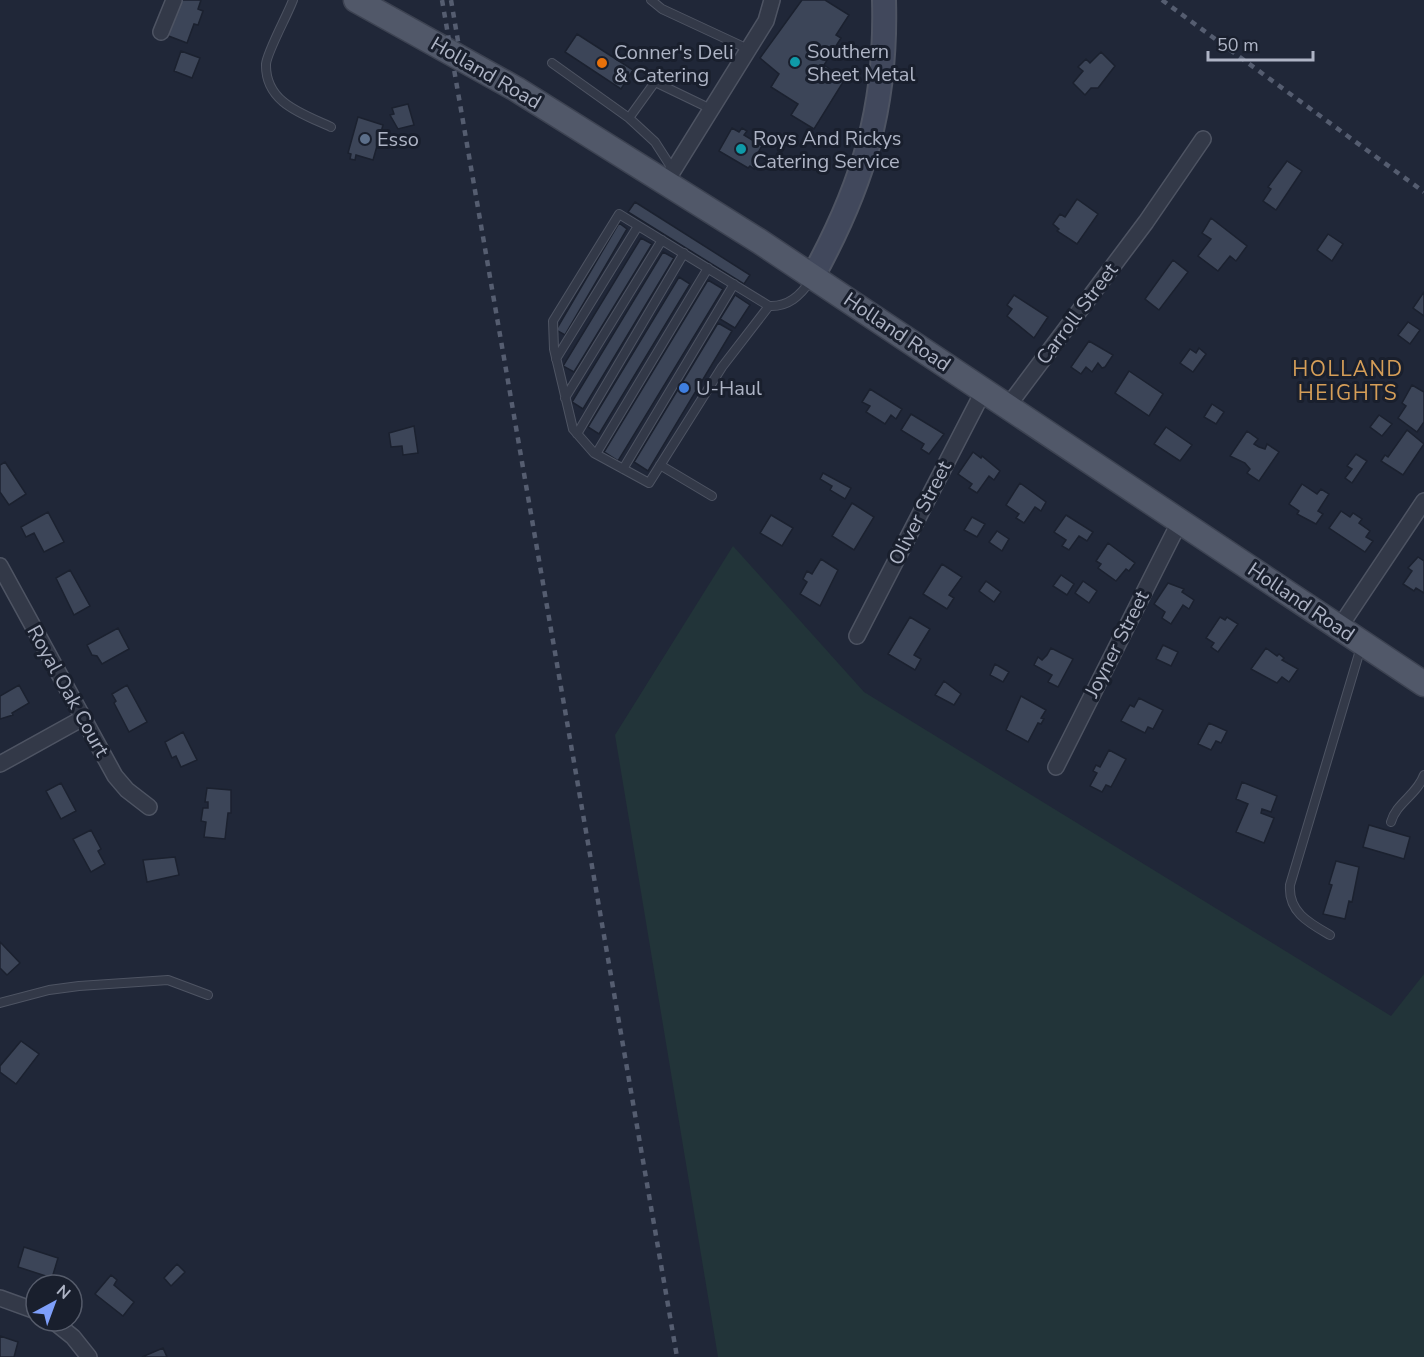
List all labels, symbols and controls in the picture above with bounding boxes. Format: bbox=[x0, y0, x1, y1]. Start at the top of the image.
scale bar bbox=[1208, 24, 1313, 62]
street label: Holland Road bbox=[426, 30, 546, 116]
text: 50 m bbox=[1217, 33, 1259, 57]
place label: Southern Sheet Metal bbox=[807, 38, 915, 88]
place label: Conner's Deli & Catering bbox=[614, 39, 734, 89]
marker: Southern Sheet Metal bbox=[788, 55, 802, 69]
marker: Conner's Deli & Catering bbox=[595, 56, 609, 70]
place label: Roys And Rickys Catering Service bbox=[753, 125, 901, 175]
place label: Esso bbox=[377, 126, 419, 153]
marker: Esso bbox=[358, 132, 372, 146]
marker: Roys And Rickys Catering Service bbox=[734, 142, 748, 156]
street label: Carroll Street bbox=[1030, 257, 1125, 370]
street label: Holland Road bbox=[838, 286, 956, 378]
district label: HOLLAND HEIGHTS bbox=[1292, 355, 1404, 407]
place label: U-Haul bbox=[696, 375, 762, 402]
marker: U-Haul bbox=[677, 381, 691, 395]
street label: Oliver Street bbox=[882, 455, 958, 570]
street label: Holland Road bbox=[1242, 556, 1360, 648]
street label: Joyner Street bbox=[1078, 585, 1156, 703]
street label: Royal Oak Court bbox=[21, 620, 116, 763]
north arrow bbox=[24, 1273, 84, 1333]
text: N bbox=[51, 1280, 75, 1305]

